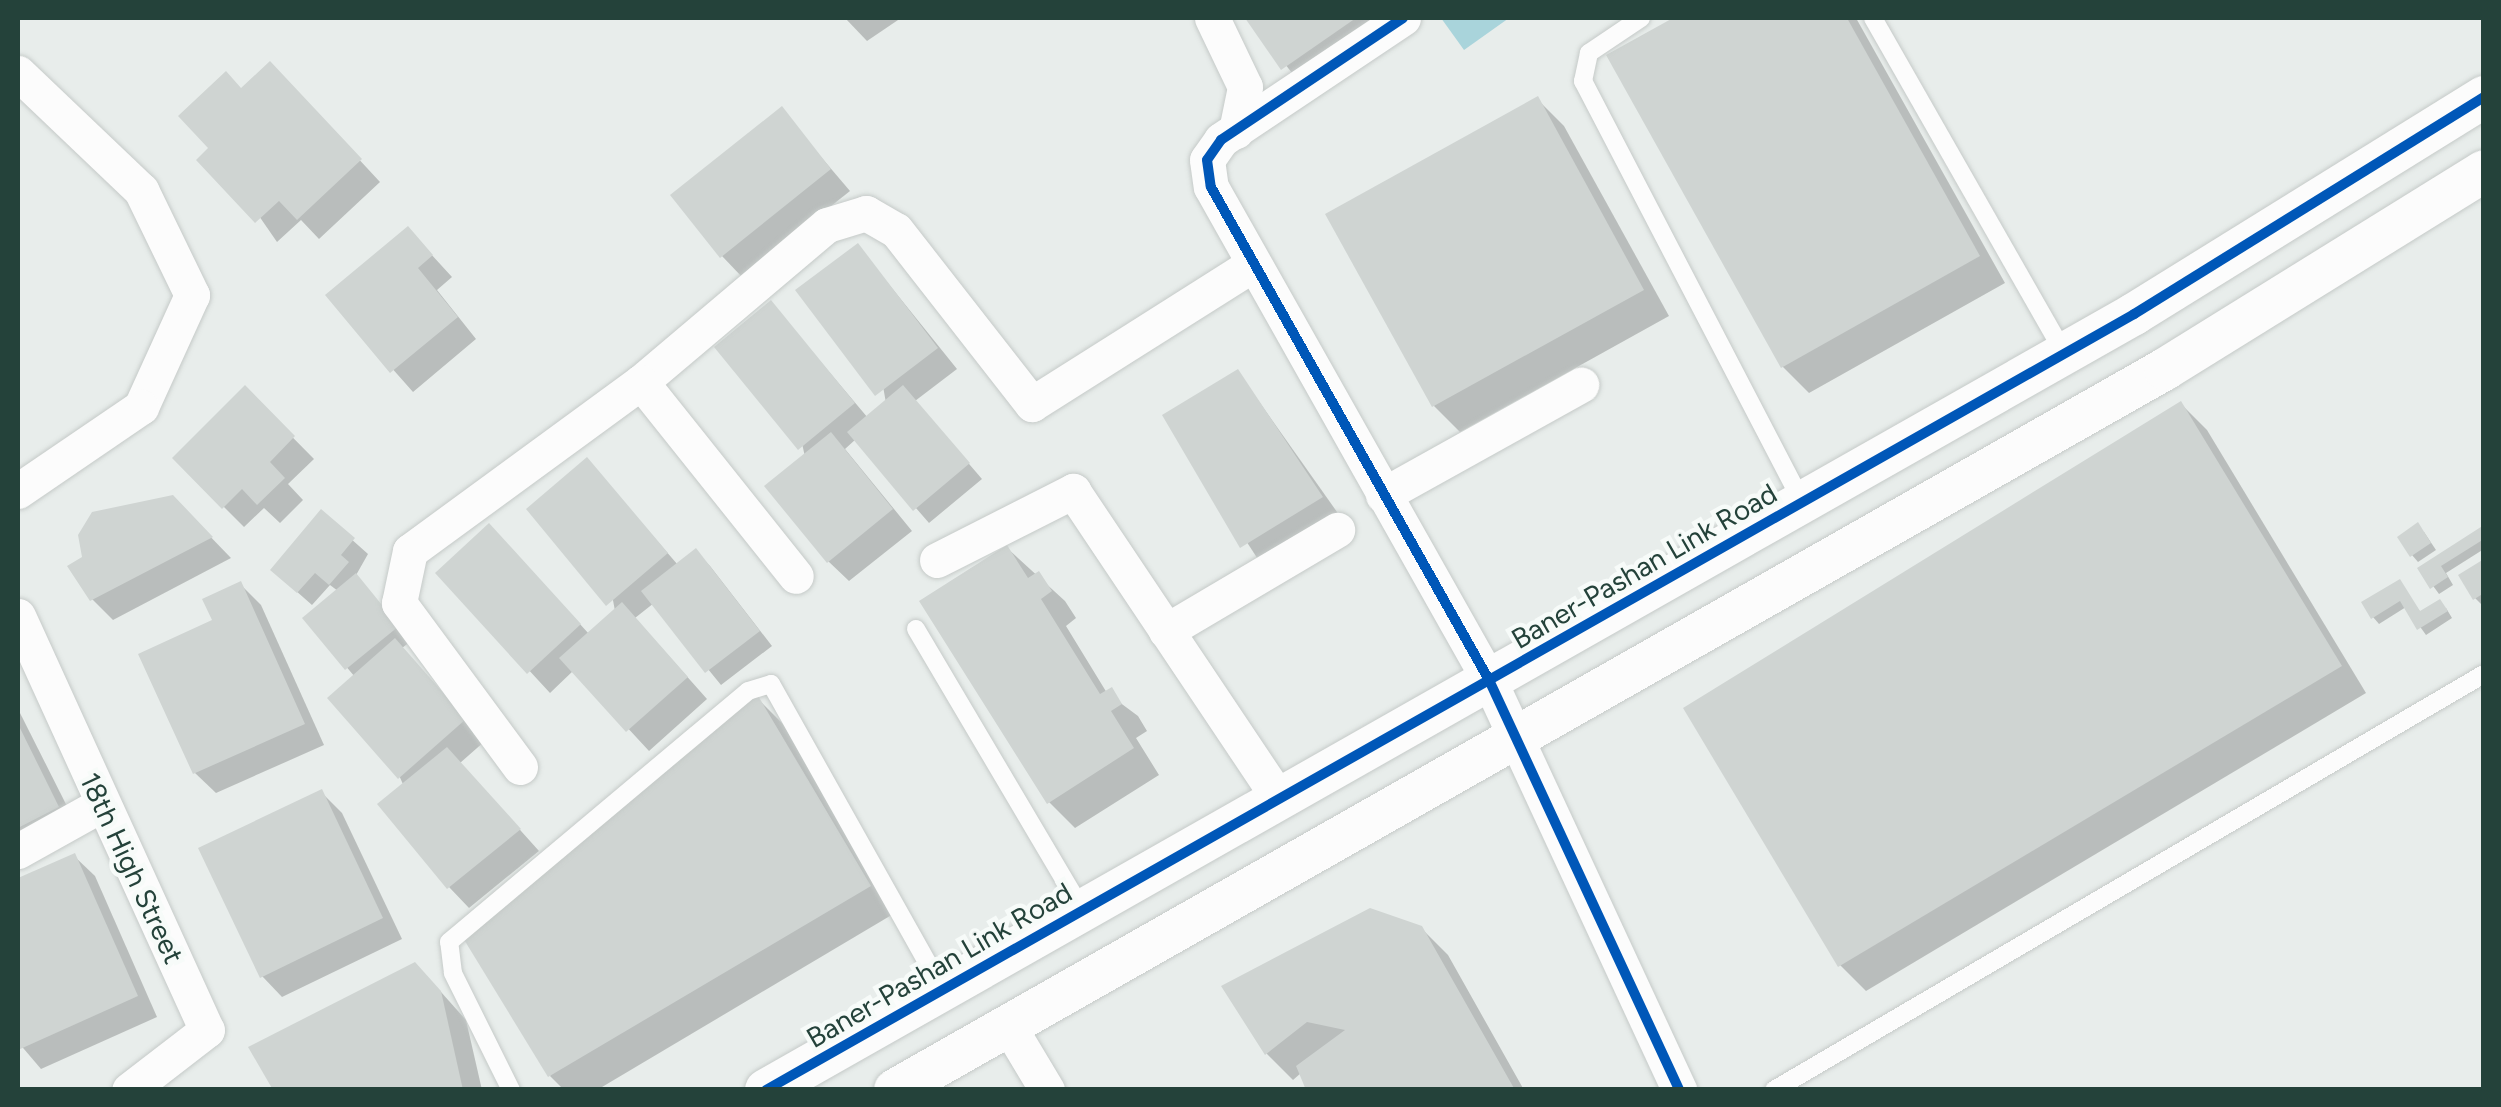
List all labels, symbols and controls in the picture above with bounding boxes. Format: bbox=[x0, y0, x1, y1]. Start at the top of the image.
street label: Baner-Pashan Link Road bbox=[1505, 476, 1783, 656]
street label: 18th High Street bbox=[73, 767, 191, 969]
street label: Baner-Pashan Link Road bbox=[800, 875, 1078, 1055]

